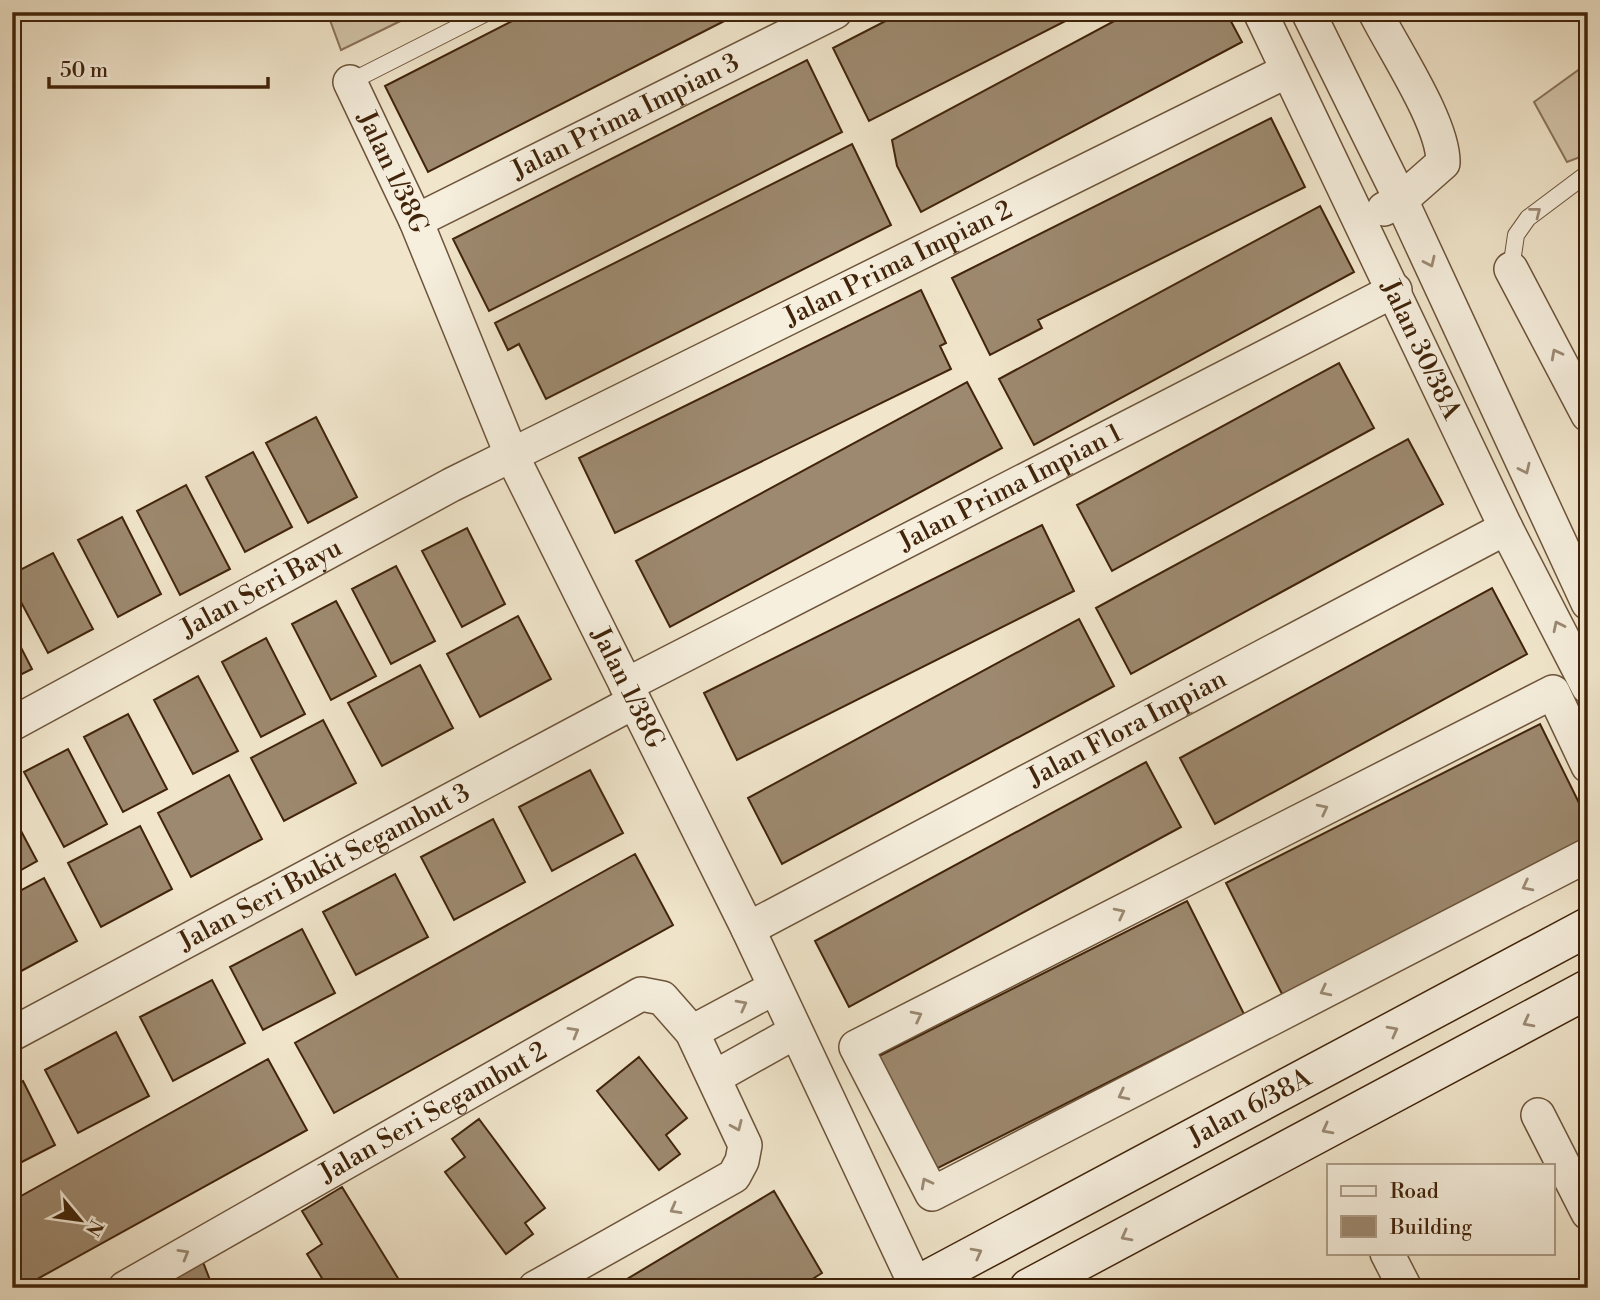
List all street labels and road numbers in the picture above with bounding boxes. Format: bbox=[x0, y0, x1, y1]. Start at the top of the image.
street label: Jalan Prima Impian 3 bbox=[506, 46, 744, 187]
street label: Jalan 1/38G bbox=[350, 105, 435, 238]
street label: Jalan Prima Impian 2 bbox=[778, 194, 1018, 334]
street label: Jalan 30/38A bbox=[1374, 274, 1468, 426]
street label: Jalan Prima Impian 1 bbox=[892, 417, 1127, 559]
street label: Jalan Seri Bayu bbox=[175, 531, 348, 645]
street label: Jalan 1/38G bbox=[584, 621, 671, 754]
street label: Jalan Flora Impian bbox=[1022, 663, 1232, 794]
street label: Jalan Seri Bukit Segambut 3 bbox=[172, 777, 475, 958]
street label: Jalan Seri Segambut 2 bbox=[313, 1035, 553, 1190]
street label: Jalan 6/38A bbox=[1182, 1061, 1318, 1154]

